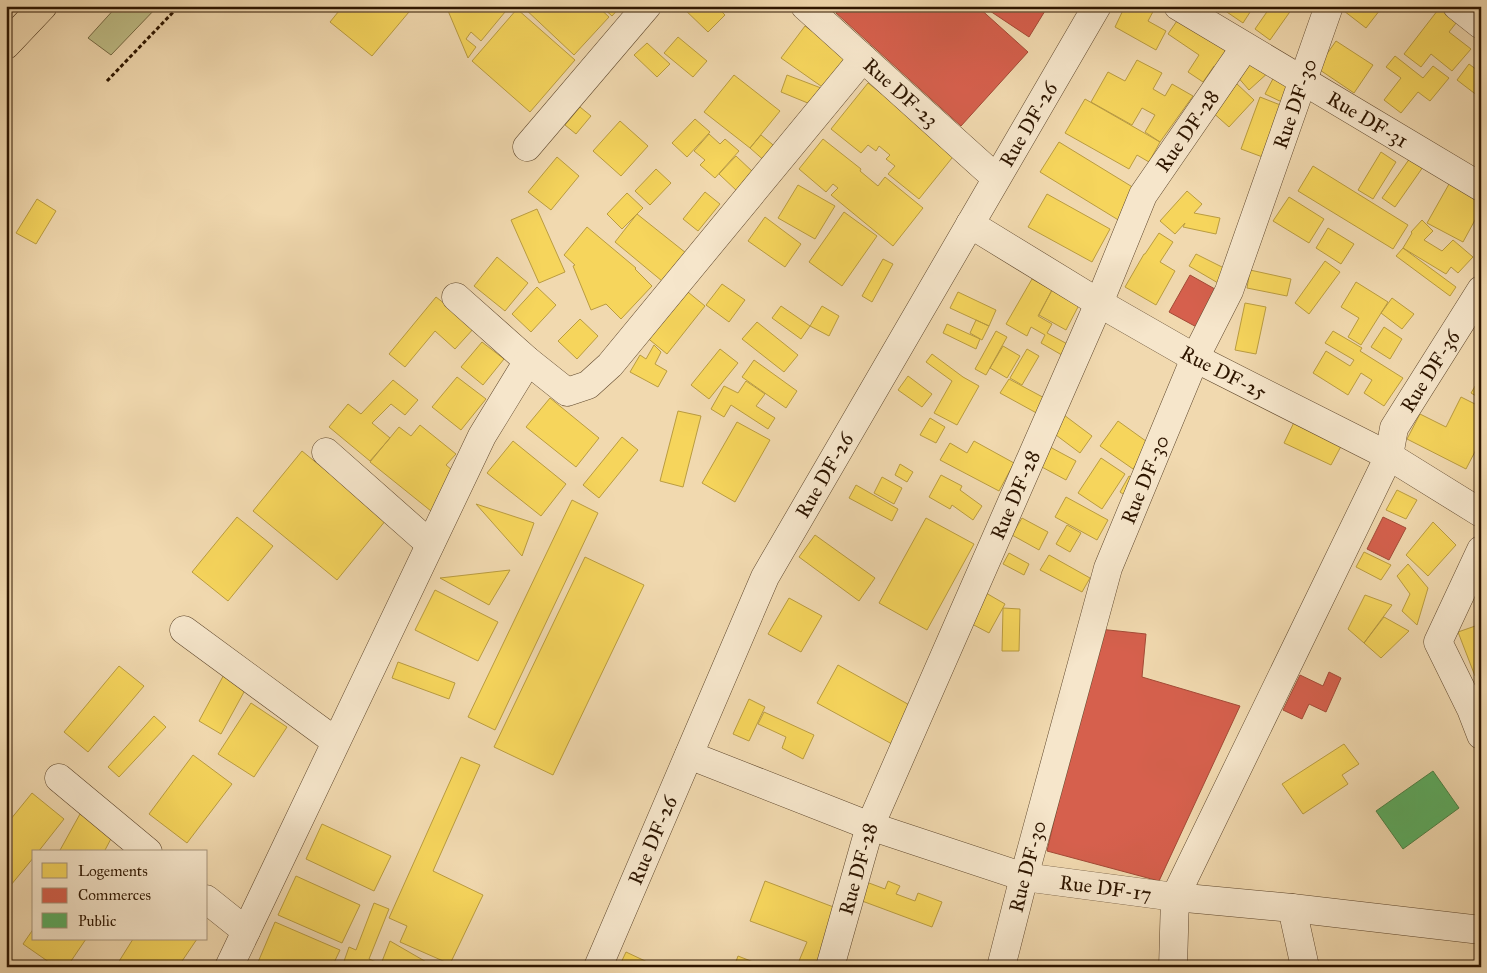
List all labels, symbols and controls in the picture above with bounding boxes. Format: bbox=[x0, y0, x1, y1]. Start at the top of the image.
street label: Rue DF-23 bbox=[859, 53, 943, 132]
street label: Rue DF-30 bbox=[1268, 56, 1322, 152]
street label: Rue DF-26 bbox=[994, 77, 1063, 171]
street label: Rue DF-28 bbox=[1150, 85, 1224, 177]
street label: Rue DF-31 bbox=[1323, 86, 1413, 153]
street label: Rue DF-36 bbox=[1395, 325, 1465, 416]
street label: Rue DF-25 bbox=[1176, 340, 1271, 404]
street label: Rue DF-26 bbox=[790, 428, 859, 522]
street label: Rue DF-30 bbox=[1116, 432, 1174, 527]
street label: Rue DF-28 bbox=[985, 447, 1045, 543]
street label: Rue DF-26 bbox=[623, 791, 682, 888]
street label: Rue DF-30 bbox=[1004, 818, 1051, 915]
street label: Rue DF-28 bbox=[833, 820, 882, 918]
legend bbox=[32, 850, 208, 940]
text: Logements bbox=[78, 862, 148, 880]
street label: Rue DF-17 bbox=[1058, 870, 1153, 906]
text: Commerces bbox=[78, 886, 151, 904]
text: Public bbox=[78, 912, 116, 930]

